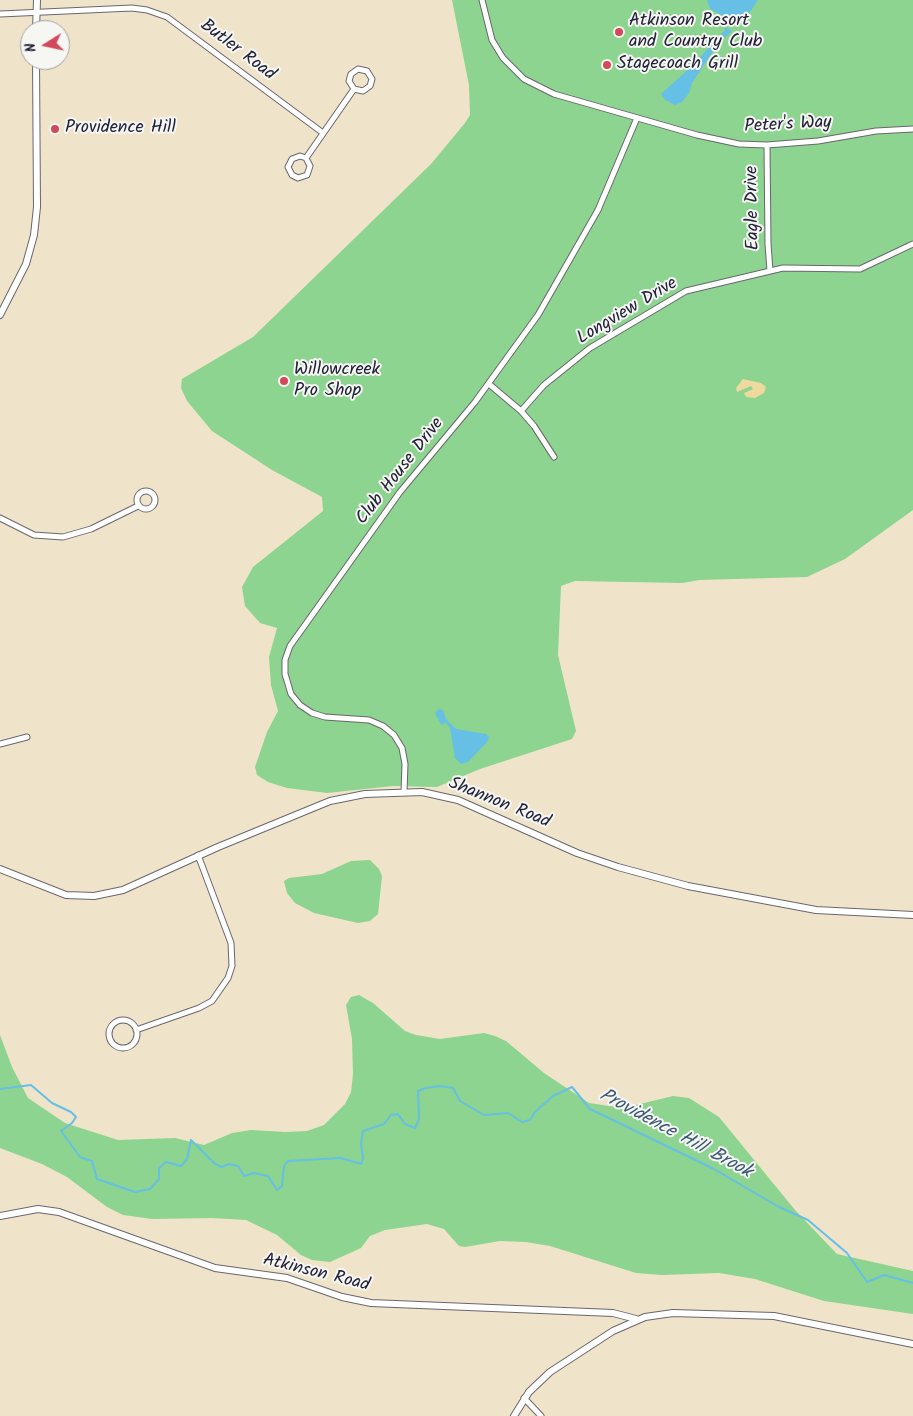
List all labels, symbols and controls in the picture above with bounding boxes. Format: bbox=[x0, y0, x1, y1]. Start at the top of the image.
place label: Atkinson Resort and Country Club bbox=[629, 11, 762, 54]
street label: Butler Road bbox=[195, 16, 279, 86]
north arrow bbox=[20, 20, 70, 70]
marker: Atkinson Resort and Country Club bbox=[613, 26, 625, 38]
text: N bbox=[20, 41, 43, 54]
place label: Stagecoach Grill bbox=[617, 54, 738, 76]
marker: Stagecoach Grill bbox=[601, 59, 613, 71]
street label: Peter's Way bbox=[744, 113, 832, 139]
place label: Providence Hill bbox=[65, 118, 176, 140]
marker: Providence Hill bbox=[49, 123, 61, 135]
street label: Eagle Drive bbox=[742, 165, 766, 251]
street label: Longview Drive bbox=[574, 274, 682, 350]
place label: Willowcreek Pro Shop bbox=[294, 360, 380, 402]
marker: Willowcreek Pro Shop bbox=[278, 375, 290, 387]
street label: Club House Drive bbox=[352, 414, 450, 530]
street label: Shannon Road bbox=[445, 774, 553, 834]
water label: Providence Hill Brook bbox=[595, 1085, 755, 1185]
street label: Atkinson Road bbox=[261, 1250, 371, 1298]

